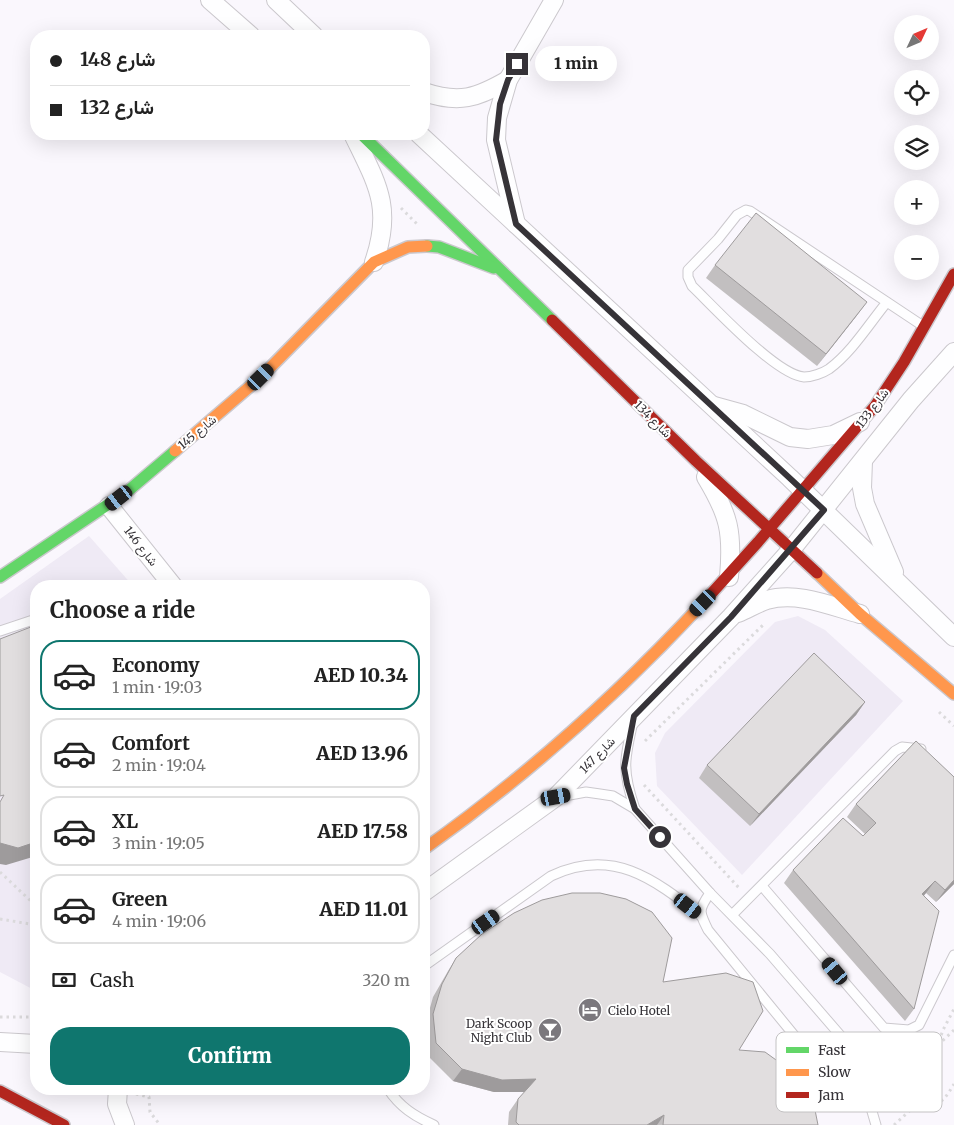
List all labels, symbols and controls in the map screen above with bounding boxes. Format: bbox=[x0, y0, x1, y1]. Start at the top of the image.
north arrow bbox=[894, 15, 939, 60]
map controls bbox=[894, 15, 939, 280]
callout: 1 min bbox=[534, 46, 617, 82]
text: شارع 148 bbox=[80, 47, 156, 71]
route end bbox=[506, 53, 528, 75]
text: 1 min bbox=[554, 53, 598, 73]
button: locate bbox=[894, 70, 939, 115]
text: شارع 132 bbox=[80, 95, 154, 119]
button: layers bbox=[894, 125, 939, 170]
button: + bbox=[894, 180, 939, 225]
button: − bbox=[894, 235, 939, 280]
car bbox=[245, 361, 276, 393]
street label: شارع 133 bbox=[852, 385, 893, 432]
street label: شارع 134 bbox=[630, 397, 675, 442]
street label: شارع 145 bbox=[175, 412, 220, 454]
car bbox=[102, 483, 135, 513]
street label: شارع 146 bbox=[119, 523, 161, 570]
car bbox=[687, 587, 718, 619]
text: Choose a ride bbox=[50, 596, 195, 624]
icon: car bbox=[52, 653, 97, 698]
text: Economy bbox=[112, 653, 200, 677]
text: AED 10.34 bbox=[314, 663, 408, 687]
text: 1 min · 19:03 bbox=[112, 677, 202, 697]
icon: car bbox=[52, 731, 97, 776]
text: Comfort bbox=[112, 731, 190, 755]
street label: شارع 147 bbox=[576, 734, 619, 778]
text: AED 13.96 bbox=[316, 741, 408, 765]
text: 2 min · 19:04 bbox=[112, 755, 206, 775]
car bbox=[539, 787, 572, 807]
icon: car bbox=[52, 809, 97, 854]
text: XL bbox=[112, 809, 138, 833]
text: AED 17.58 bbox=[318, 819, 408, 843]
route start bbox=[649, 826, 671, 848]
text: 3 min · 19:05 bbox=[112, 833, 205, 853]
icon: car bbox=[52, 887, 97, 932]
text: Green bbox=[112, 887, 168, 911]
car bbox=[671, 891, 704, 921]
text: AED 11.01 bbox=[319, 897, 408, 921]
car bbox=[469, 907, 502, 937]
text: 4 min · 19:06 bbox=[112, 911, 206, 931]
car bbox=[819, 955, 850, 987]
icon: cash bbox=[50, 966, 78, 994]
text: Cash bbox=[90, 968, 134, 992]
text: 320 m bbox=[362, 970, 410, 990]
hotel icon: Cielo Hotel bbox=[577, 997, 603, 1023]
place label: Cielo Hotel bbox=[608, 1003, 670, 1018]
place label: Dark Scoop Night Club bbox=[466, 1016, 532, 1045]
bar icon: Dark Scoop Night Club bbox=[537, 1017, 563, 1043]
button: Confirm bbox=[50, 1027, 410, 1085]
legend bbox=[776, 1032, 942, 1112]
text: Fast bbox=[818, 1041, 846, 1059]
text: Slow bbox=[818, 1063, 851, 1081]
text: Jam bbox=[817, 1086, 844, 1104]

